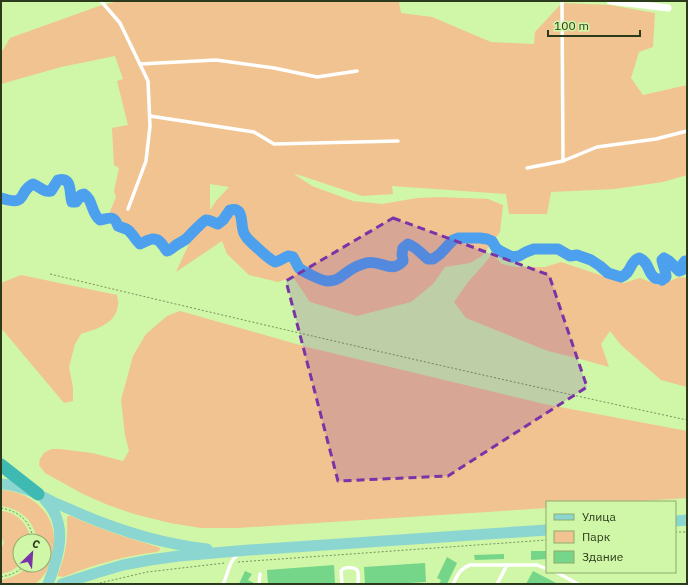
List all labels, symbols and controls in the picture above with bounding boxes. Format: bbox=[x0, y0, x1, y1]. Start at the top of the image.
scale bar bbox=[548, 12, 640, 38]
text: 100 m bbox=[554, 18, 589, 33]
legend bbox=[546, 501, 676, 573]
text: Улица bbox=[582, 509, 616, 524]
text: Парк bbox=[582, 529, 611, 544]
north arrow bbox=[12, 533, 52, 573]
text: С bbox=[30, 536, 42, 552]
text: Здание bbox=[582, 549, 624, 564]

